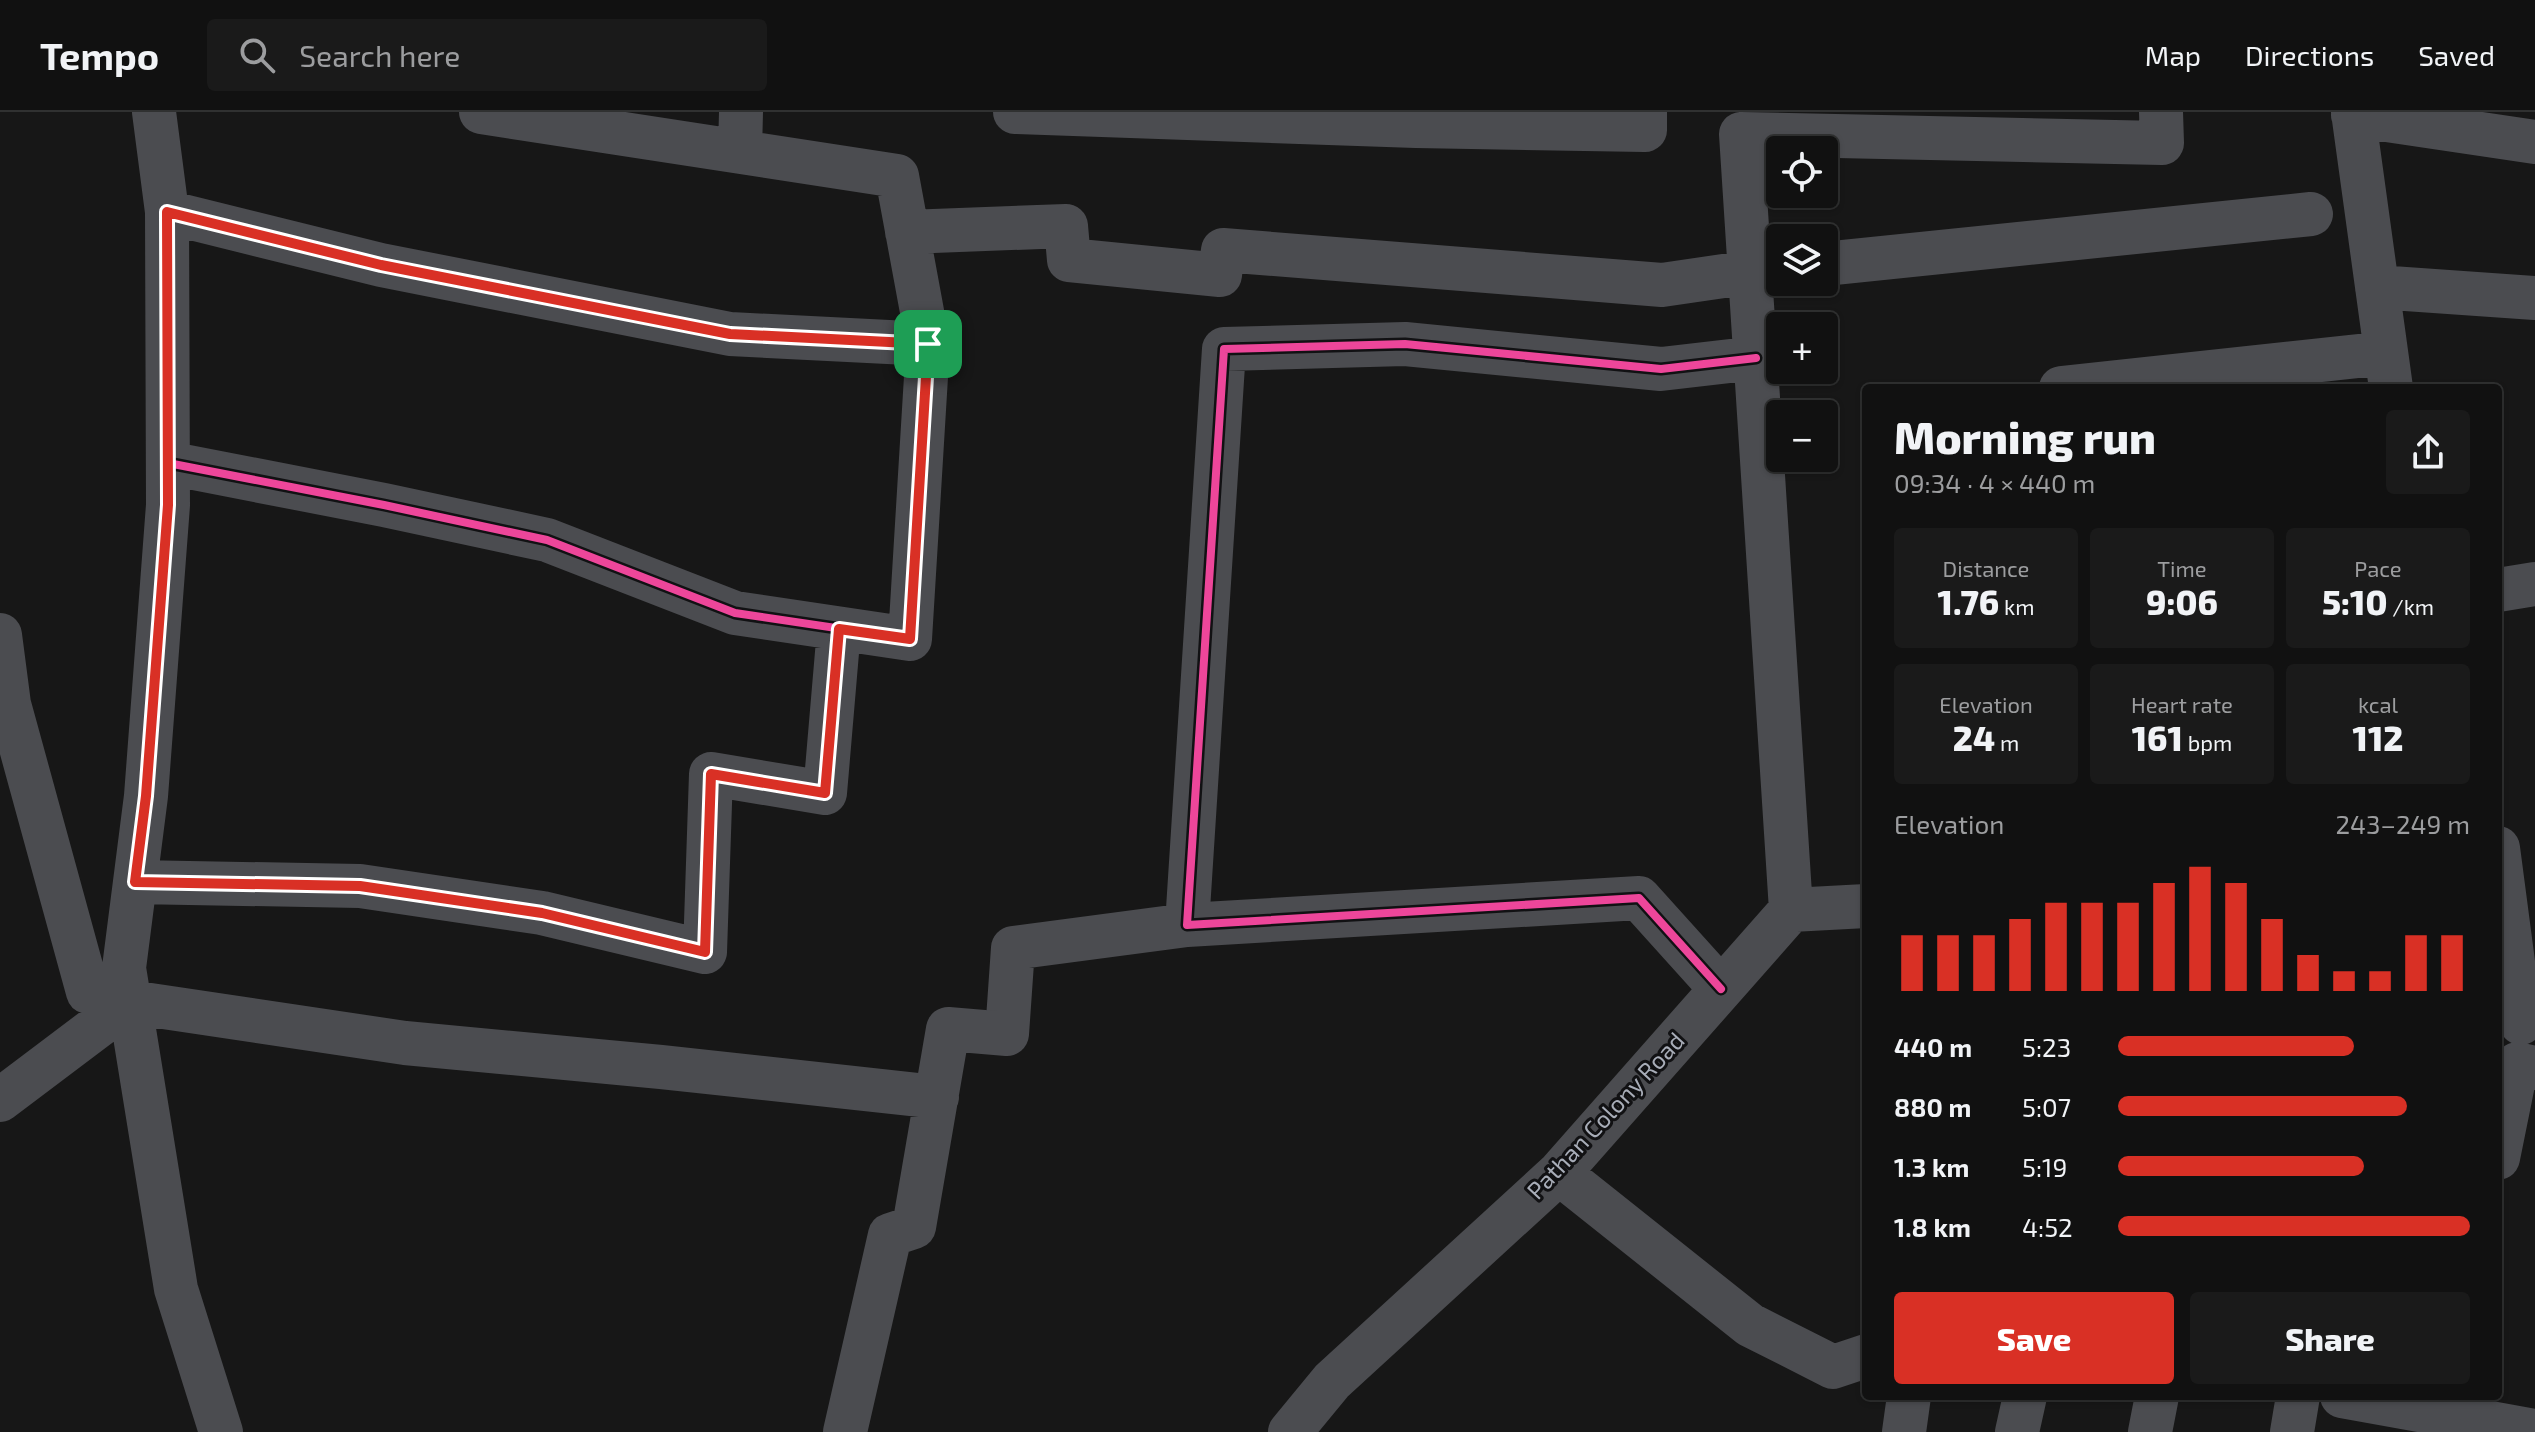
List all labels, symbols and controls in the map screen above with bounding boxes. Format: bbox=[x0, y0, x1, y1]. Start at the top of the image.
search box bbox=[207, 19, 767, 91]
text: Tempo bbox=[40, 32, 159, 78]
icon: search bbox=[235, 33, 279, 77]
text: Search here bbox=[299, 37, 460, 73]
text: Map bbox=[2145, 38, 2201, 72]
text: Directions bbox=[2245, 38, 2374, 72]
text: Saved bbox=[2418, 38, 2495, 72]
map controls bbox=[1766, 136, 1838, 472]
button: locate bbox=[1766, 136, 1838, 208]
button: layers bbox=[1766, 224, 1838, 296]
pin bbox=[894, 310, 962, 378]
button: + bbox=[1766, 312, 1838, 384]
icon: arrive bbox=[906, 322, 950, 366]
button: − bbox=[1766, 400, 1838, 472]
text: Morning run bbox=[1894, 410, 2156, 463]
button: share bbox=[2386, 410, 2470, 494]
text: 09:34 · 4 × 440 m bbox=[1894, 467, 2095, 498]
text: Distance bbox=[1943, 555, 2029, 581]
text: Time bbox=[2157, 555, 2207, 581]
text: Pace bbox=[2354, 555, 2402, 581]
text: 1.76 bbox=[1938, 581, 1999, 622]
text: 9:06 bbox=[2146, 581, 2218, 622]
text: 5:10 bbox=[2322, 581, 2387, 622]
text: km bbox=[1999, 593, 2034, 619]
text: /km bbox=[2387, 593, 2434, 619]
text: Elevation bbox=[1939, 691, 2033, 717]
text: Heart rate bbox=[2131, 691, 2233, 717]
text: kcal bbox=[2358, 691, 2398, 717]
text: 24 bbox=[1953, 717, 1995, 758]
text: 161 bbox=[2132, 717, 2183, 758]
text: 112 bbox=[2353, 717, 2403, 758]
text: m bbox=[1995, 729, 2019, 755]
text: bpm bbox=[2183, 729, 2232, 755]
text: Elevation bbox=[1894, 808, 2004, 839]
text: 243–249 m bbox=[2336, 808, 2470, 839]
street label: Pathan Colony Road bbox=[1520, 1026, 1690, 1204]
text: 440 m bbox=[1894, 1031, 1972, 1062]
text: 5:23 bbox=[2022, 1031, 2071, 1062]
text: 880 m bbox=[1894, 1091, 1971, 1122]
text: 5:07 bbox=[2022, 1091, 2071, 1122]
text: 1.3 km bbox=[1894, 1151, 1969, 1182]
text: 5:19 bbox=[2022, 1151, 2067, 1182]
text: 1.8 km bbox=[1894, 1211, 1971, 1242]
text: 4:52 bbox=[2022, 1211, 2073, 1242]
button: Save bbox=[1894, 1292, 2174, 1384]
button: Share bbox=[2190, 1292, 2470, 1384]

